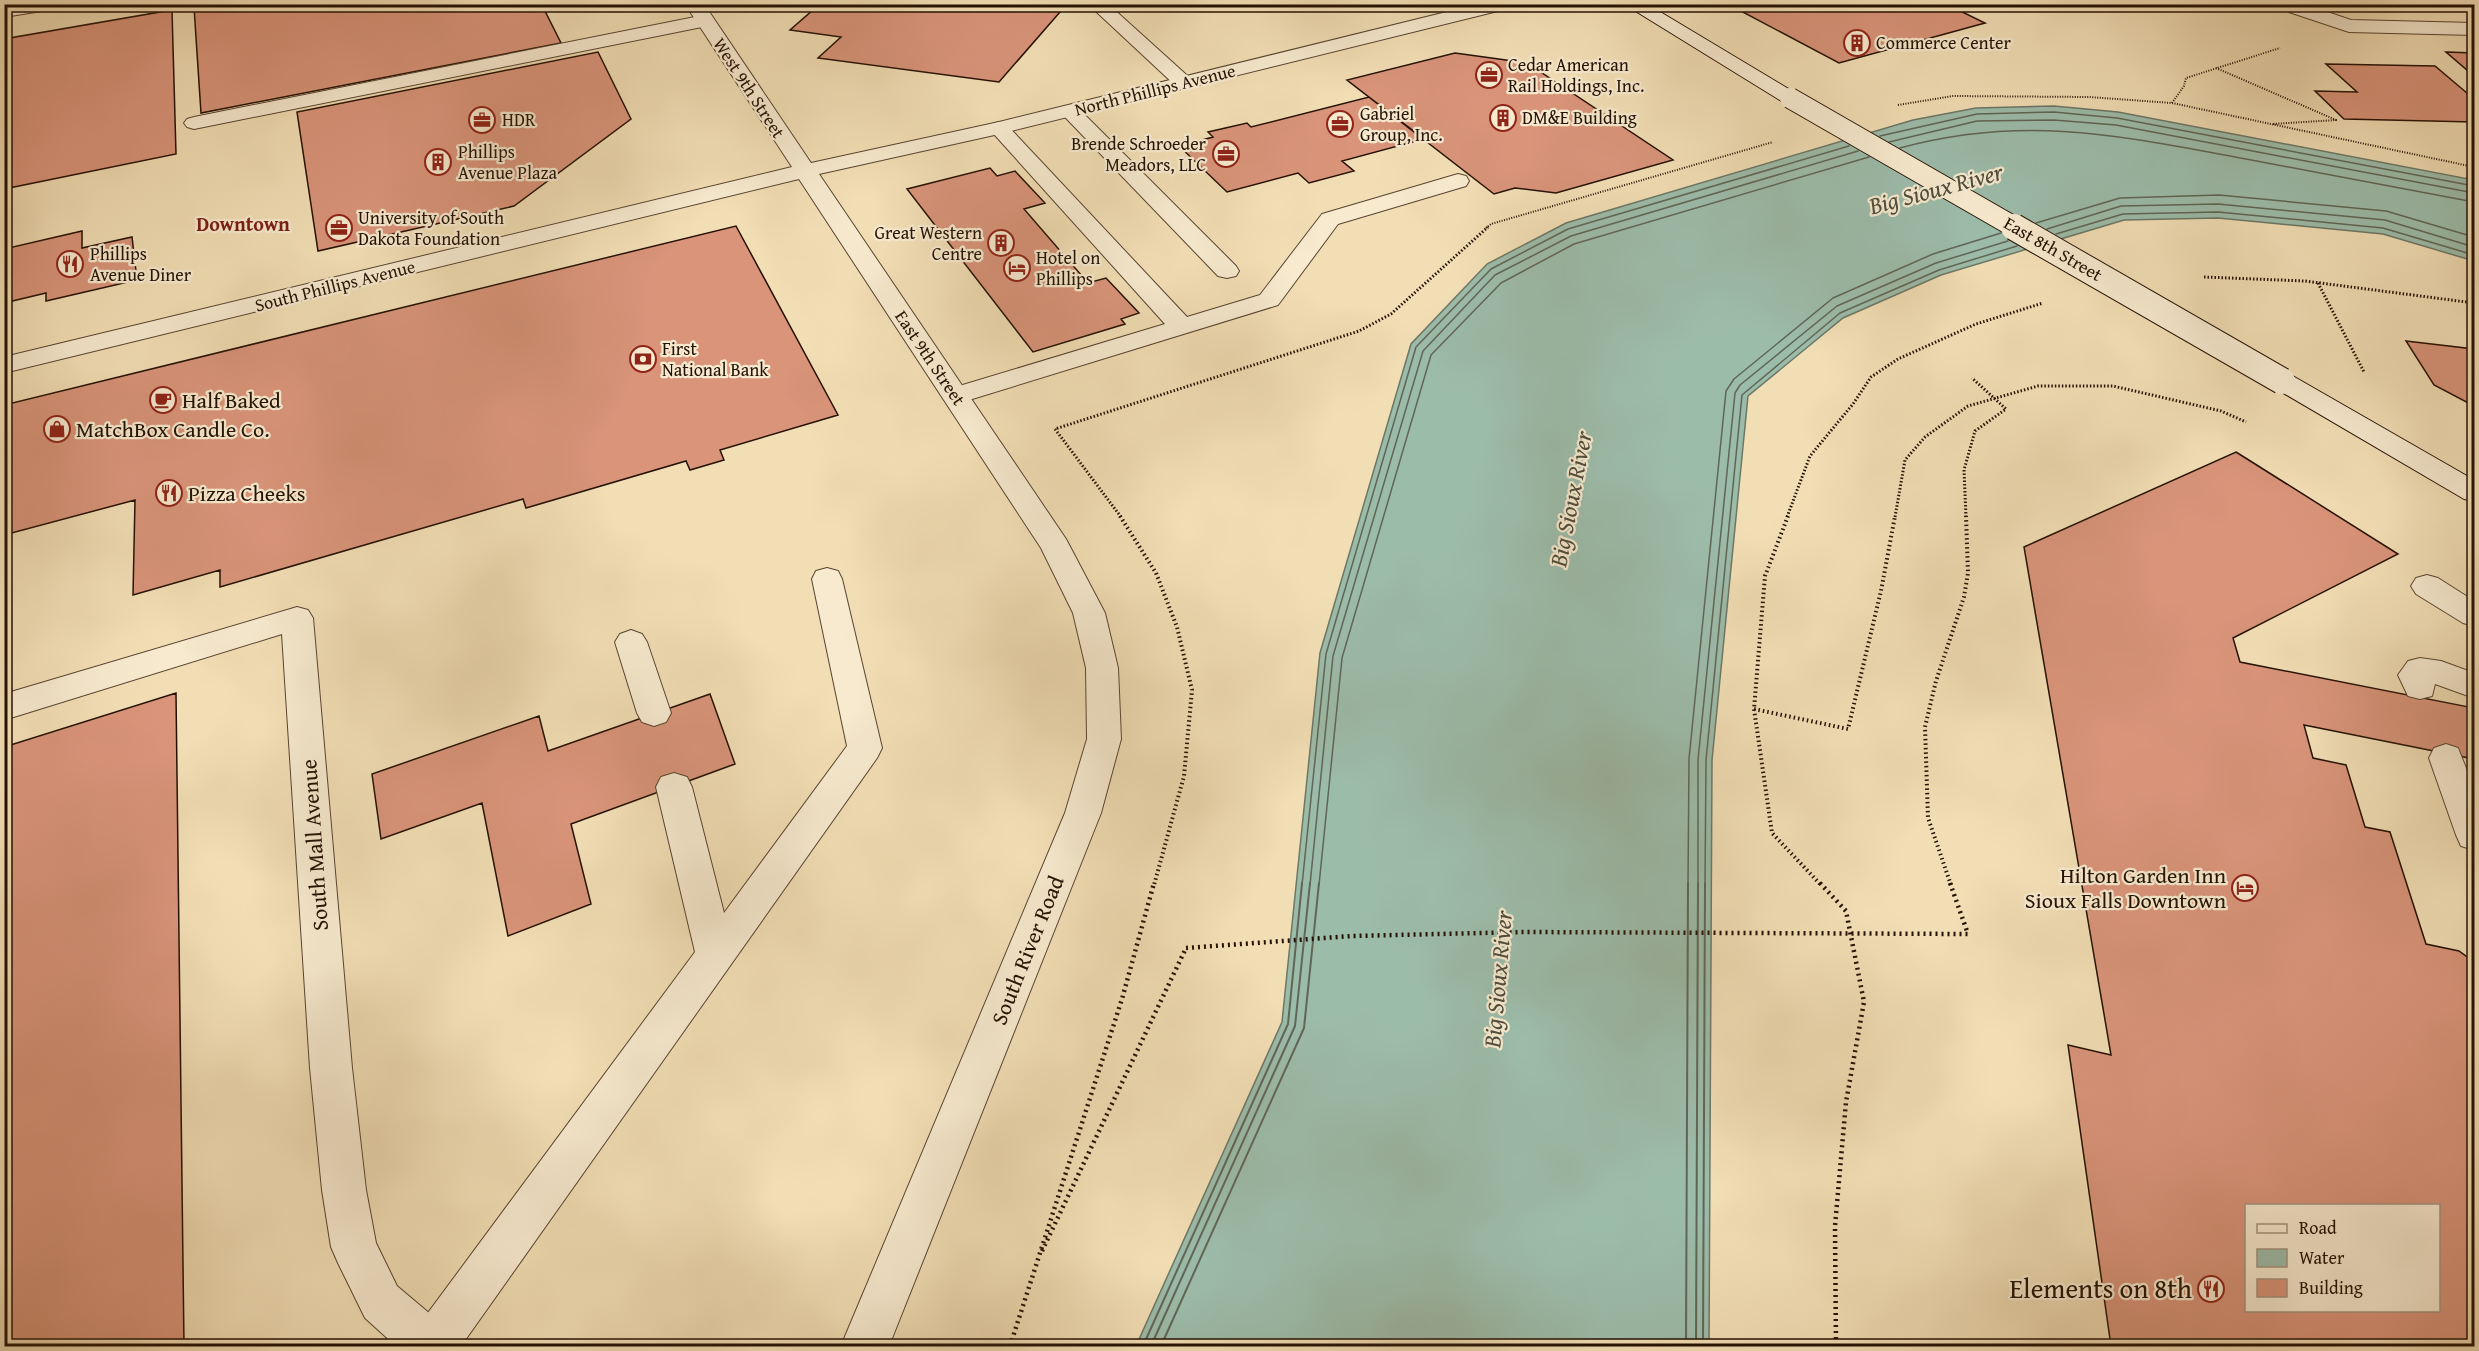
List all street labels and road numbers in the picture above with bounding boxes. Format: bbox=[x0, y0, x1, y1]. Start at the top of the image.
street label: West 9th Street bbox=[707, 32, 792, 144]
street label: North Phillips Avenue bbox=[1072, 56, 1238, 123]
street label: East 8th Street bbox=[1999, 209, 2108, 288]
street label: South Phillips Avenue bbox=[252, 253, 418, 318]
street label: East 9th Street bbox=[889, 305, 973, 411]
street label: South Mall Avenue bbox=[292, 758, 336, 932]
street label: South River Road bbox=[983, 870, 1072, 1029]

